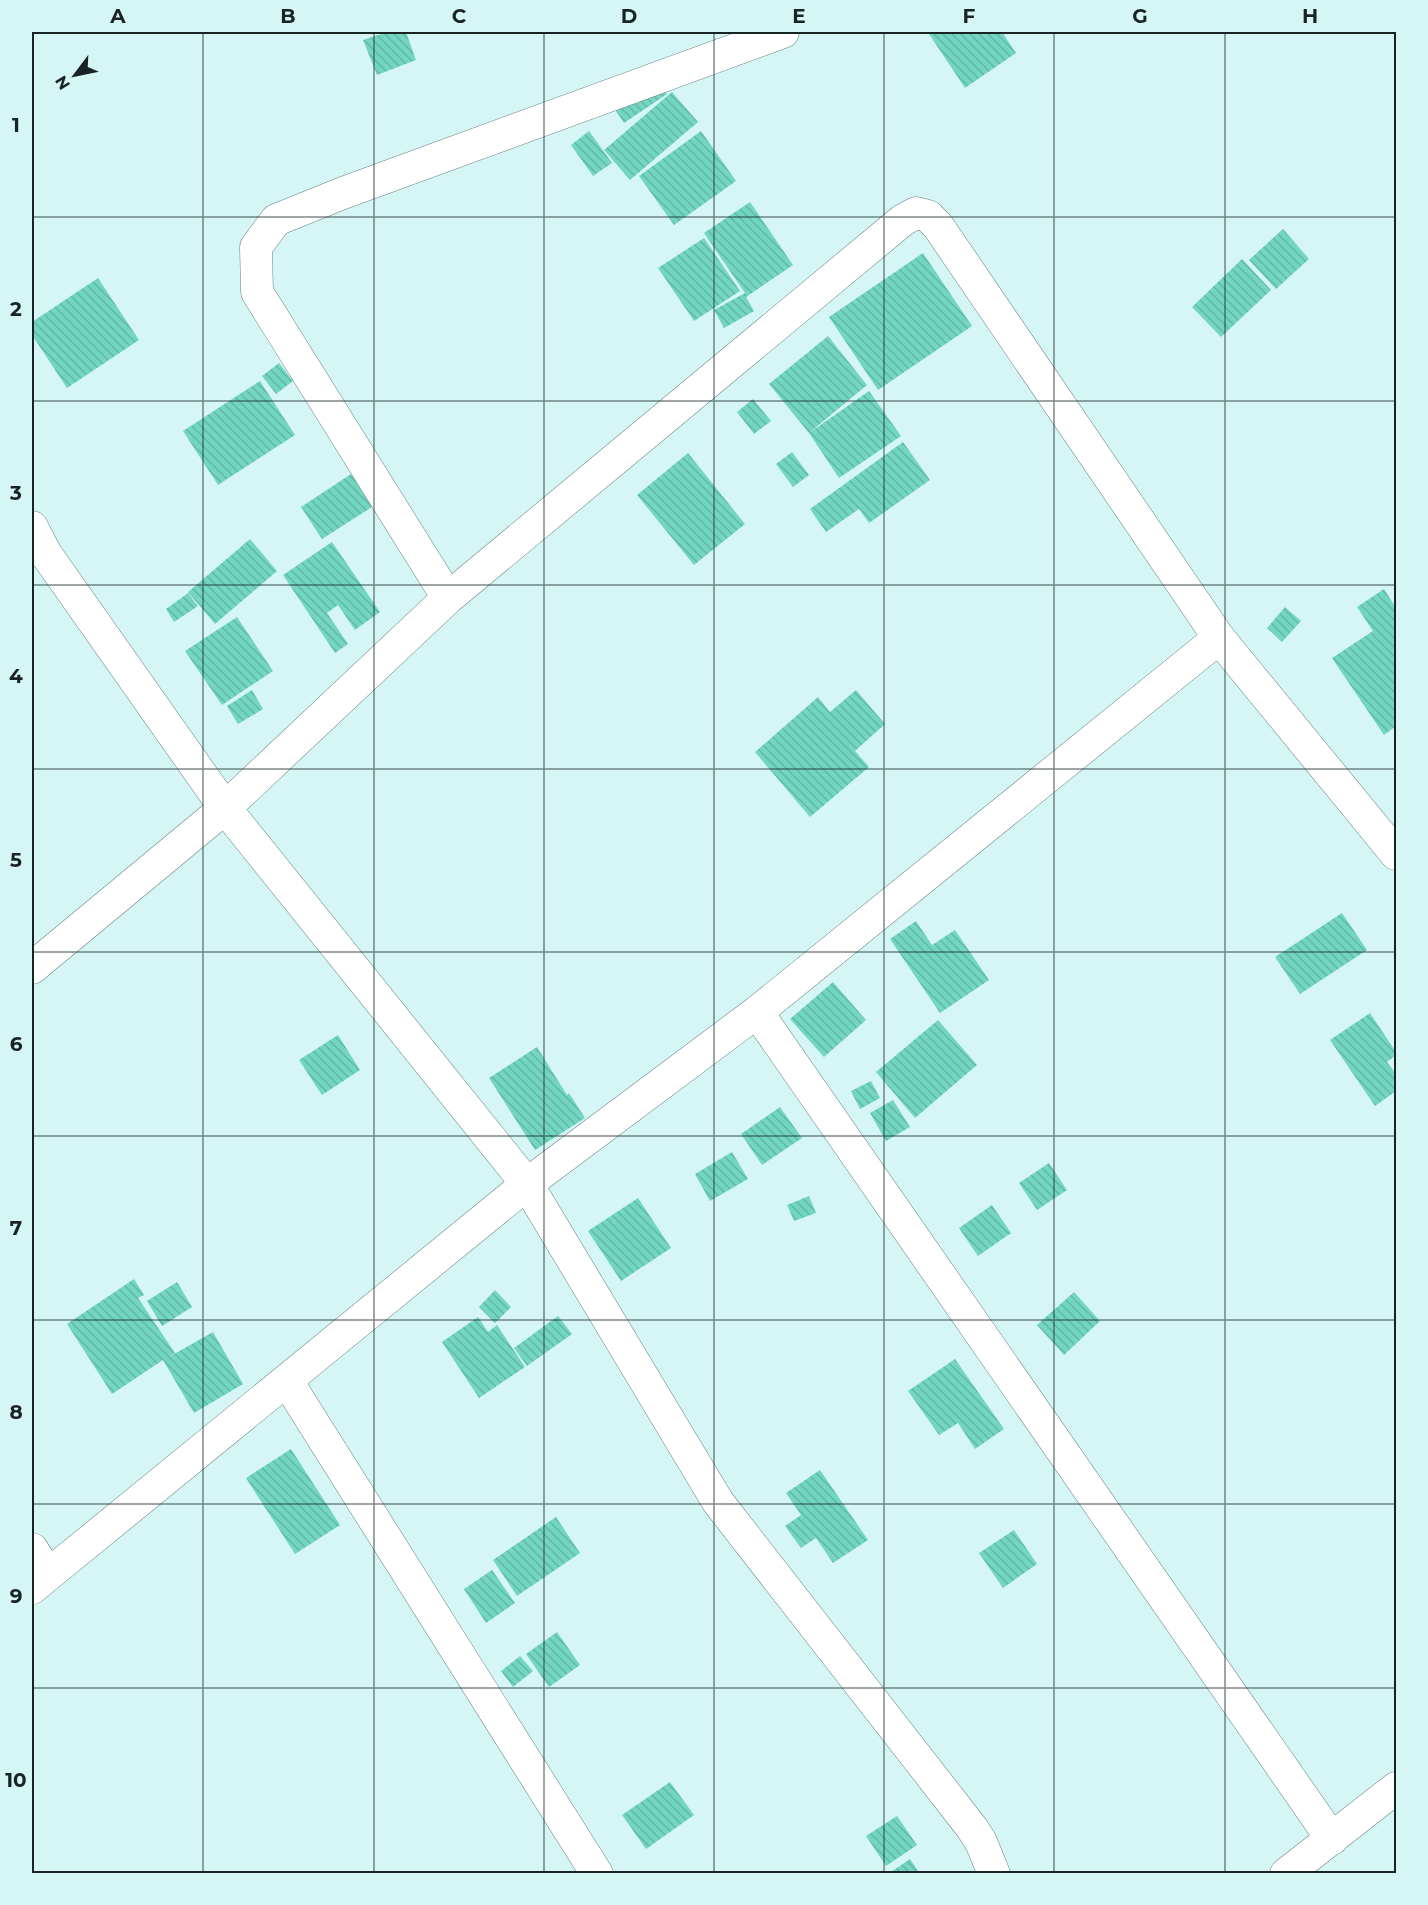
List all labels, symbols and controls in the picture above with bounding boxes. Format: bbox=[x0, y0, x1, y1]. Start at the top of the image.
text: A bbox=[109, 4, 126, 28]
text: B bbox=[280, 4, 296, 28]
text: C bbox=[452, 4, 467, 28]
text: D bbox=[621, 4, 637, 28]
text: E bbox=[792, 4, 806, 28]
text: F bbox=[963, 4, 976, 28]
text: G bbox=[1132, 4, 1148, 28]
text: H bbox=[1302, 4, 1318, 28]
north arrow bbox=[45, 45, 105, 105]
text: N bbox=[51, 72, 74, 93]
text: 1 bbox=[12, 113, 20, 137]
text: 2 bbox=[10, 297, 22, 321]
text: 3 bbox=[9, 481, 22, 505]
text: 4 bbox=[9, 664, 23, 688]
text: 5 bbox=[10, 848, 22, 872]
text: 6 bbox=[10, 1032, 23, 1056]
text: 7 bbox=[10, 1216, 22, 1240]
text: 8 bbox=[9, 1400, 23, 1424]
text: 9 bbox=[10, 1584, 22, 1608]
text: 10 bbox=[5, 1768, 27, 1792]

